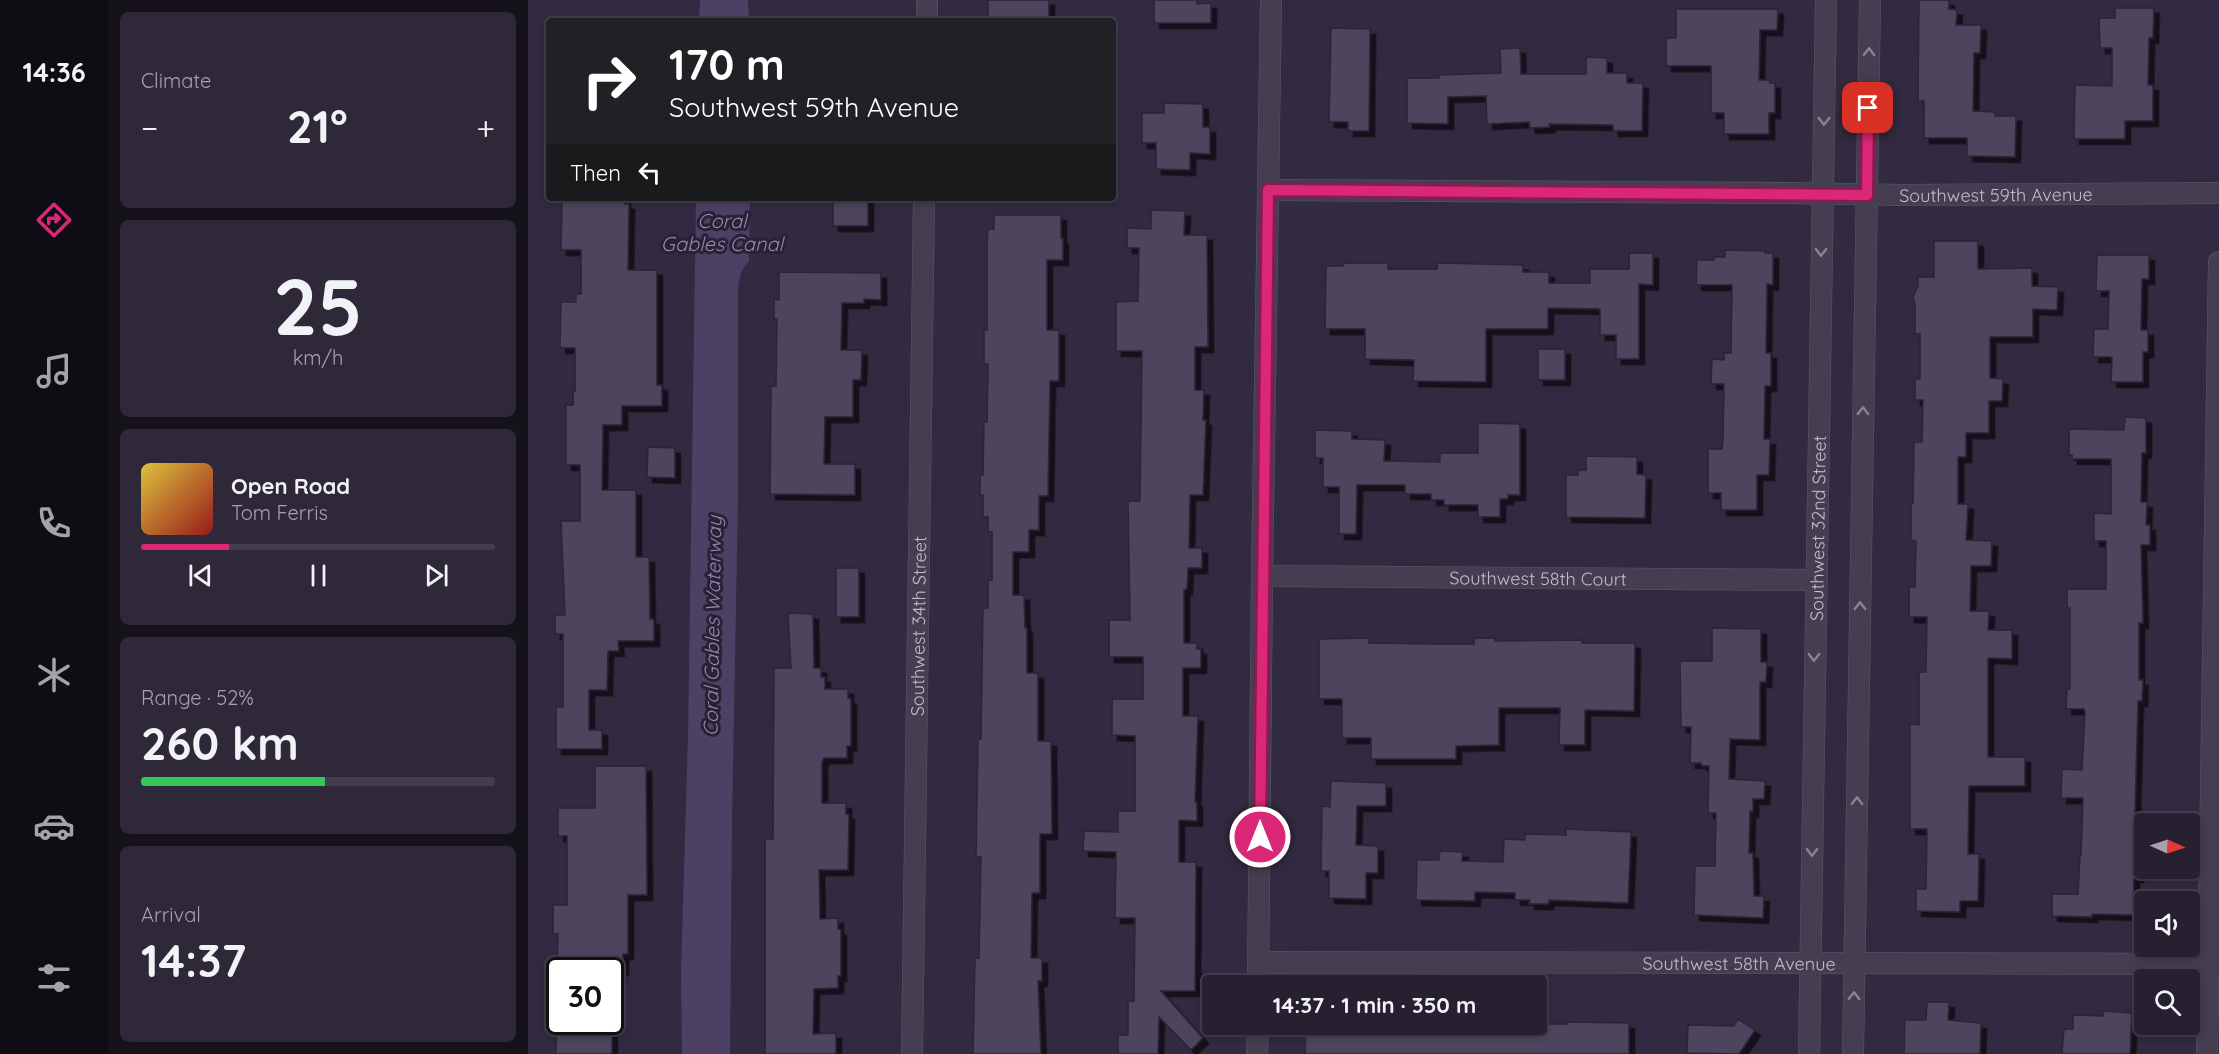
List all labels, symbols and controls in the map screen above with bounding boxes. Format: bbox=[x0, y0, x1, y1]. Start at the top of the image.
text: 170 m bbox=[669, 38, 785, 91]
icon: right bbox=[570, 42, 648, 120]
one-way arrow bbox=[1863, 48, 1875, 57]
text: 14:36 bbox=[22, 55, 86, 89]
text: Climate bbox=[141, 68, 211, 93]
pin bbox=[1842, 82, 1893, 133]
text: Southwest 59th Avenue bbox=[669, 90, 959, 124]
icon: arrive bbox=[1851, 91, 1884, 124]
text: 21° bbox=[287, 98, 348, 154]
text: − bbox=[141, 107, 158, 148]
text: + bbox=[476, 107, 495, 148]
one-way arrow bbox=[1818, 117, 1830, 126]
icon: left bbox=[633, 156, 666, 189]
text: Then bbox=[570, 159, 621, 187]
street label: Southwest 59th Avenue bbox=[1899, 182, 2093, 207]
icon: directions bbox=[33, 199, 75, 241]
water label: Coral Gables Canal bbox=[661, 208, 786, 256]
one-way arrow bbox=[1815, 248, 1828, 257]
text: 25 bbox=[273, 257, 363, 355]
text: km/h bbox=[293, 345, 343, 370]
icon: music bbox=[33, 350, 75, 392]
one-way arrow bbox=[1857, 406, 1869, 415]
street label: Southwest 32nd Street bbox=[1804, 435, 1830, 621]
text: Open Road bbox=[231, 472, 350, 500]
text: Tom Ferris bbox=[231, 500, 328, 525]
icon: phone bbox=[33, 502, 75, 544]
water label: Coral Gables Waterway bbox=[698, 514, 726, 736]
street label: Southwest 34th Street bbox=[905, 536, 931, 716]
icon: previous bbox=[184, 559, 217, 592]
icon: pause bbox=[302, 559, 335, 592]
icon: next bbox=[420, 559, 453, 592]
street label: Southwest 58th Court bbox=[1449, 566, 1627, 590]
one-way arrow bbox=[1854, 601, 1866, 610]
one-way arrow bbox=[1808, 653, 1821, 662]
icon: climate bbox=[33, 654, 75, 696]
text: Range · 52% bbox=[141, 685, 254, 710]
text: 260 km bbox=[141, 715, 299, 771]
one-way arrow bbox=[1851, 796, 1863, 805]
icon: car bbox=[33, 805, 75, 847]
position arrow bbox=[1228, 805, 1292, 869]
north arrow bbox=[2134, 813, 2200, 879]
map controls bbox=[2134, 813, 2200, 1035]
one-way arrow bbox=[1806, 848, 1818, 857]
button: sound bbox=[2134, 891, 2200, 957]
text: Arrival bbox=[141, 902, 201, 927]
text: 14:37 bbox=[141, 932, 246, 988]
street label: Southwest 58th Avenue bbox=[1642, 951, 1836, 975]
icon: filters bbox=[33, 957, 75, 999]
speed limit sign: 30 bbox=[546, 957, 624, 1035]
button: search bbox=[2134, 969, 2200, 1035]
text: 14:37 · 1 min · 350 m bbox=[1273, 991, 1476, 1019]
one-way arrow bbox=[1848, 991, 1861, 1000]

